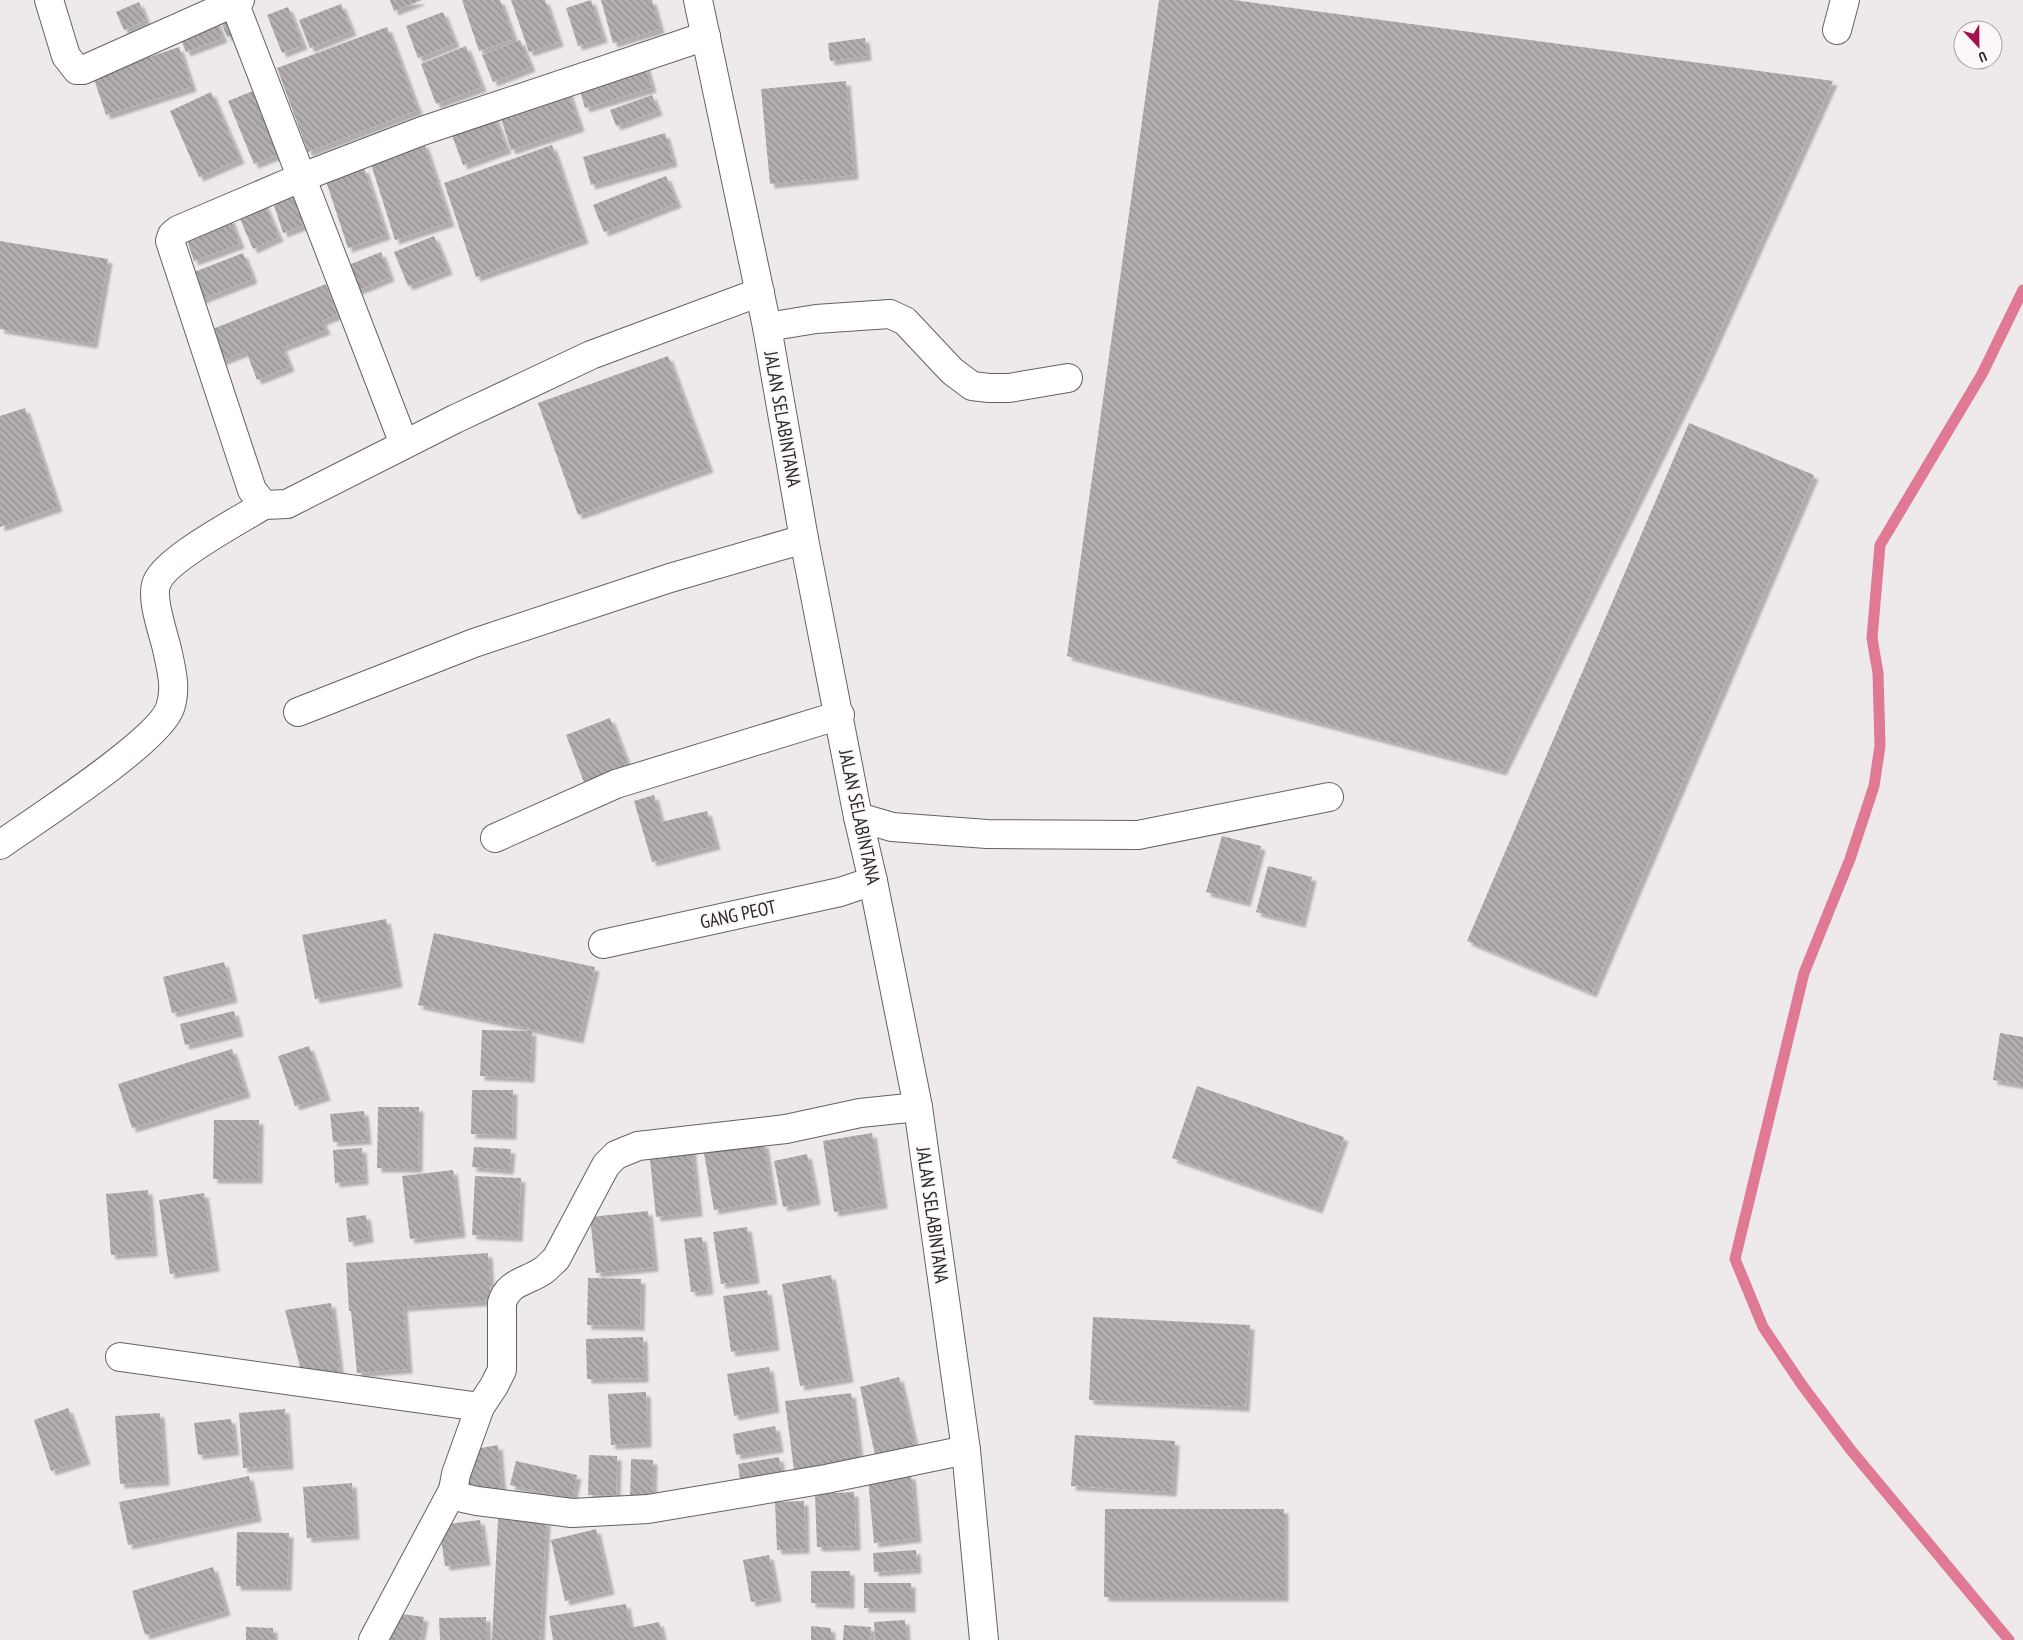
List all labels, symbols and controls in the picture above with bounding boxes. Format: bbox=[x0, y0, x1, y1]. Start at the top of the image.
north arrow bbox=[1953, 20, 2003, 70]
text: U bbox=[1976, 47, 1990, 67]
street label: JALAN SELABINTANA bbox=[759, 348, 807, 489]
street label: JALAN SELABINTANA bbox=[834, 746, 886, 887]
street label: GANG PEOT bbox=[698, 894, 779, 934]
street label: JALAN SELABINTANA bbox=[911, 1144, 954, 1285]

